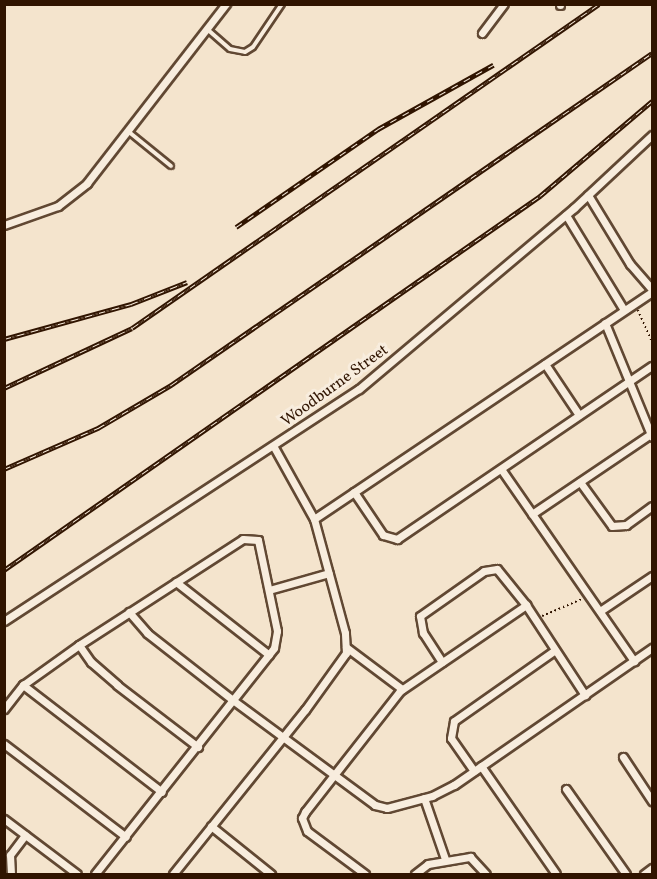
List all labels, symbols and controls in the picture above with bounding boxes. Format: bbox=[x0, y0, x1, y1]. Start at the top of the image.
street label: Woodburne Street bbox=[278, 341, 392, 431]

